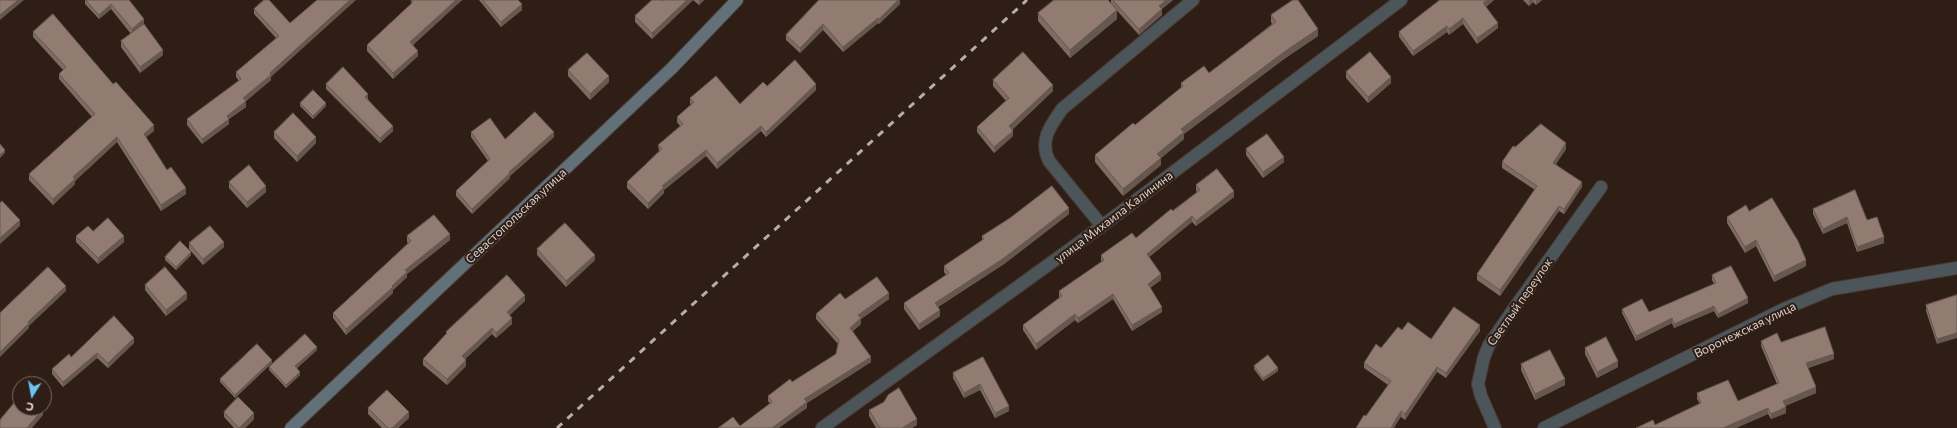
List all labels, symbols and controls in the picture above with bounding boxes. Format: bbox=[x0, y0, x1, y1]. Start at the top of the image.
street label: Севастопольская улица bbox=[463, 165, 569, 267]
street label: улица Михаила Калинина bbox=[1052, 168, 1176, 266]
street label: Светлый переулок bbox=[1484, 255, 1556, 349]
street label: Воронежская улица bbox=[1692, 299, 1798, 361]
north arrow bbox=[12, 376, 52, 416]
text: С bbox=[25, 400, 35, 414]

